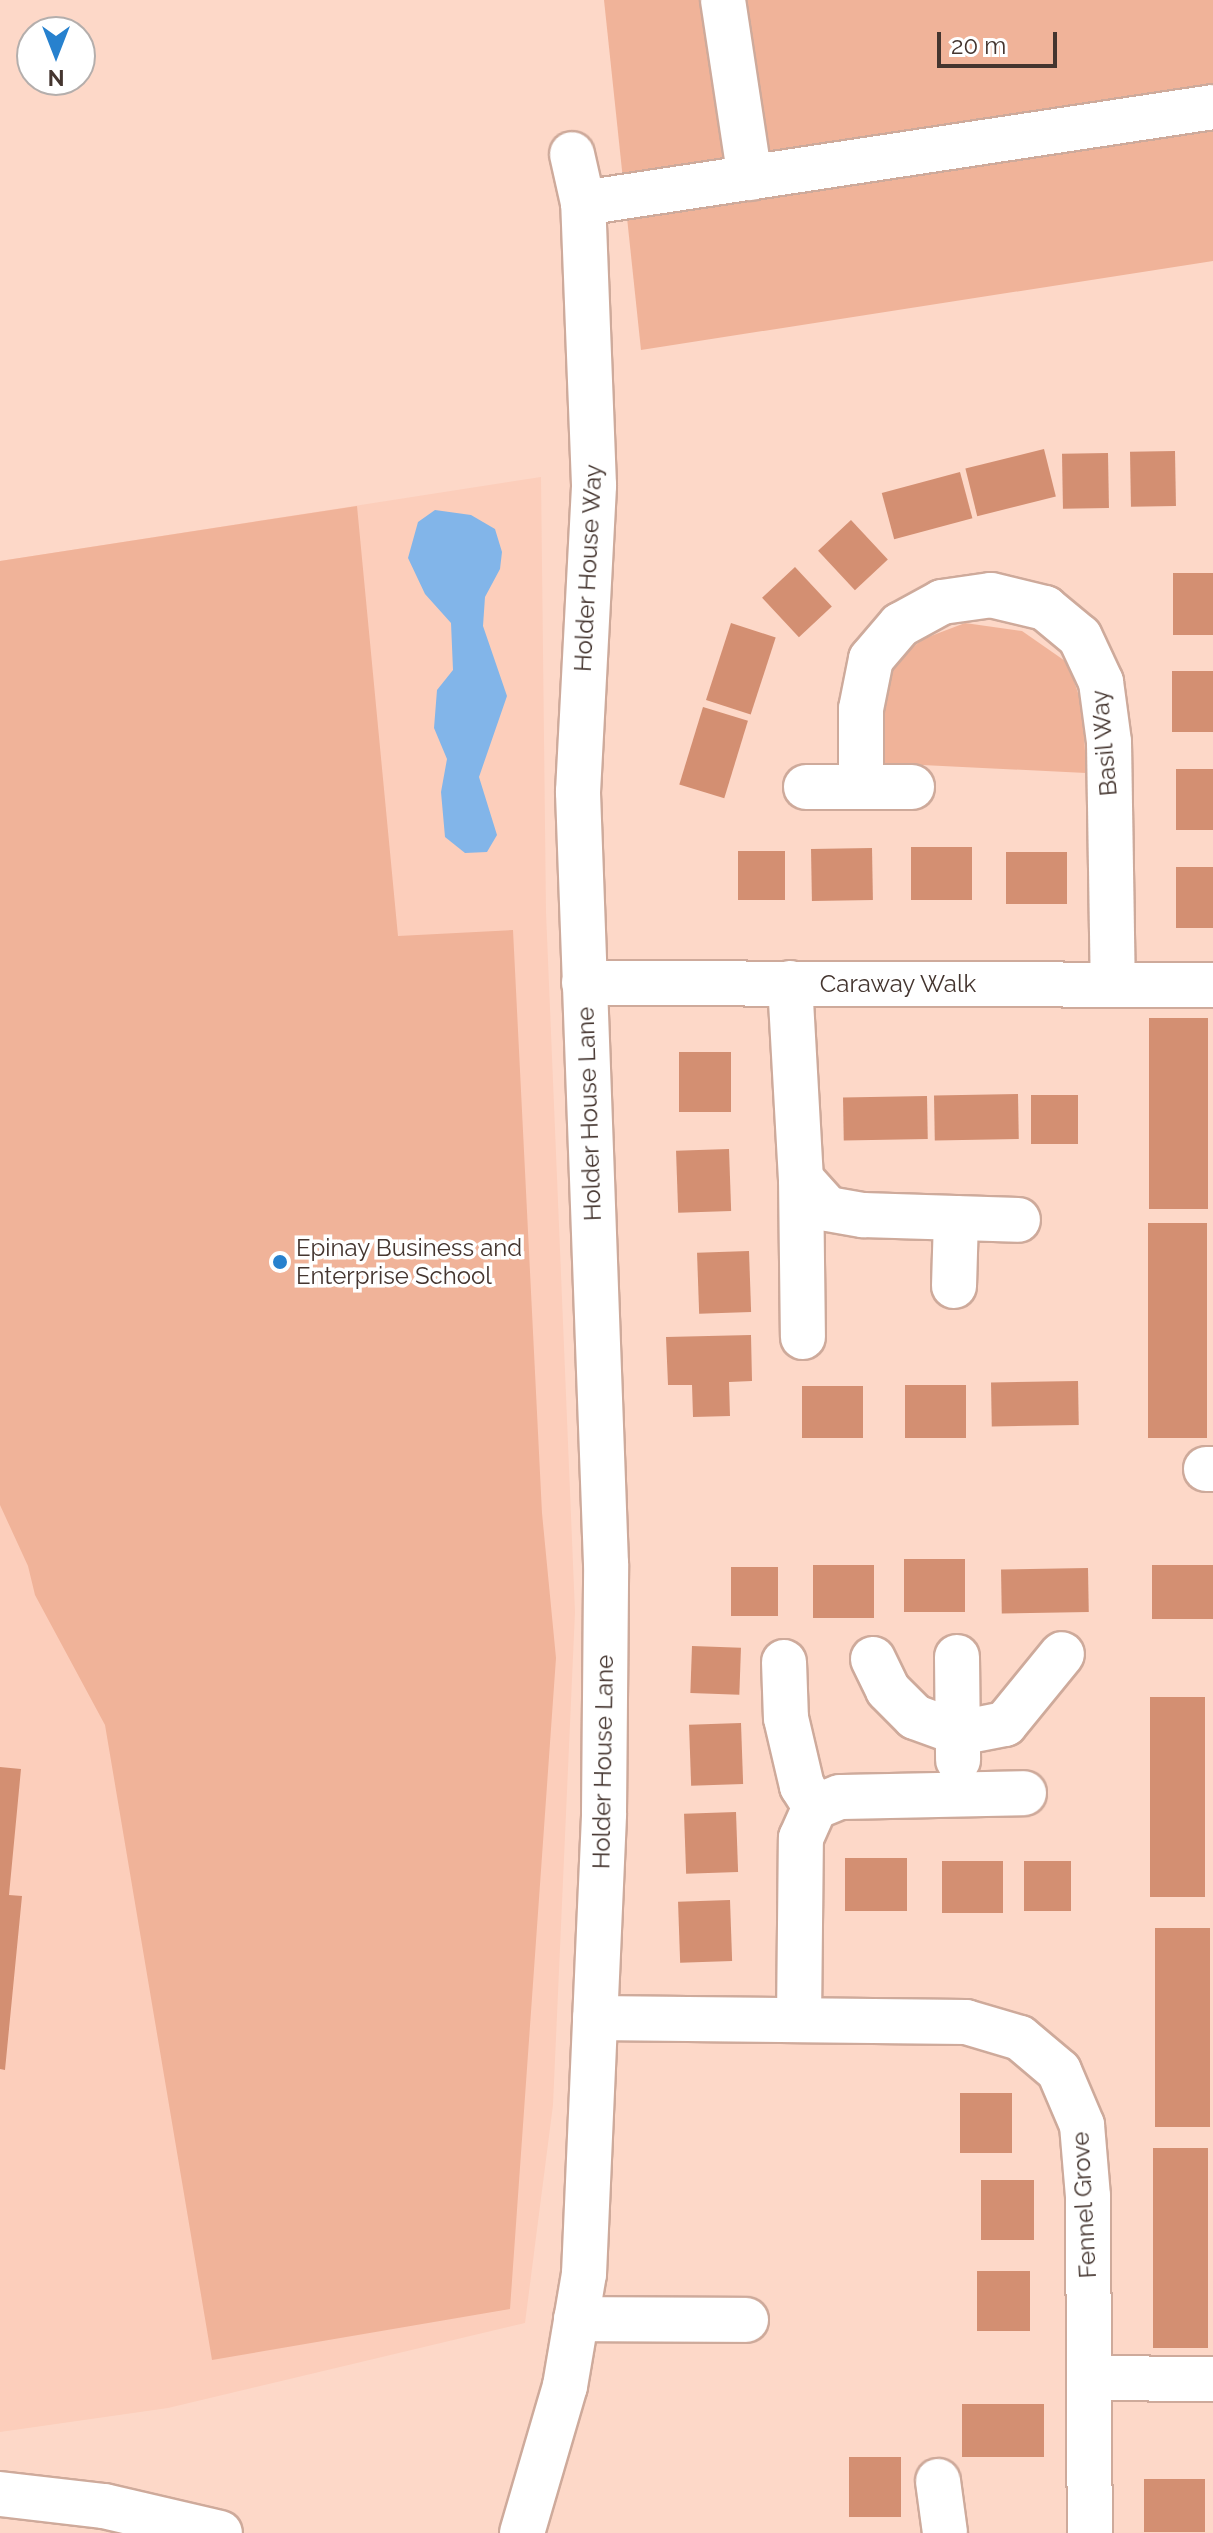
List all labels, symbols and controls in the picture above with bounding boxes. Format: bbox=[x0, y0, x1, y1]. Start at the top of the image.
north arrow bbox=[16, 16, 96, 96]
scale bar bbox=[941, 16, 1061, 66]
text: 20 m bbox=[951, 31, 1006, 60]
text: N bbox=[48, 65, 64, 91]
street label: Holder House Way bbox=[568, 463, 608, 673]
street label: Basil Way bbox=[1085, 688, 1123, 798]
street label: Caraway Walk bbox=[819, 970, 977, 998]
street label: Holder House Lane bbox=[571, 1006, 607, 1222]
place label: Epinay Business and Enterprise School bbox=[296, 1234, 523, 1290]
marker: Epinay Business and Enterprise School bbox=[271, 1253, 289, 1271]
street label: Holder House Lane bbox=[587, 1654, 619, 1870]
street label: Fennel Grove bbox=[1066, 2131, 1102, 2279]

